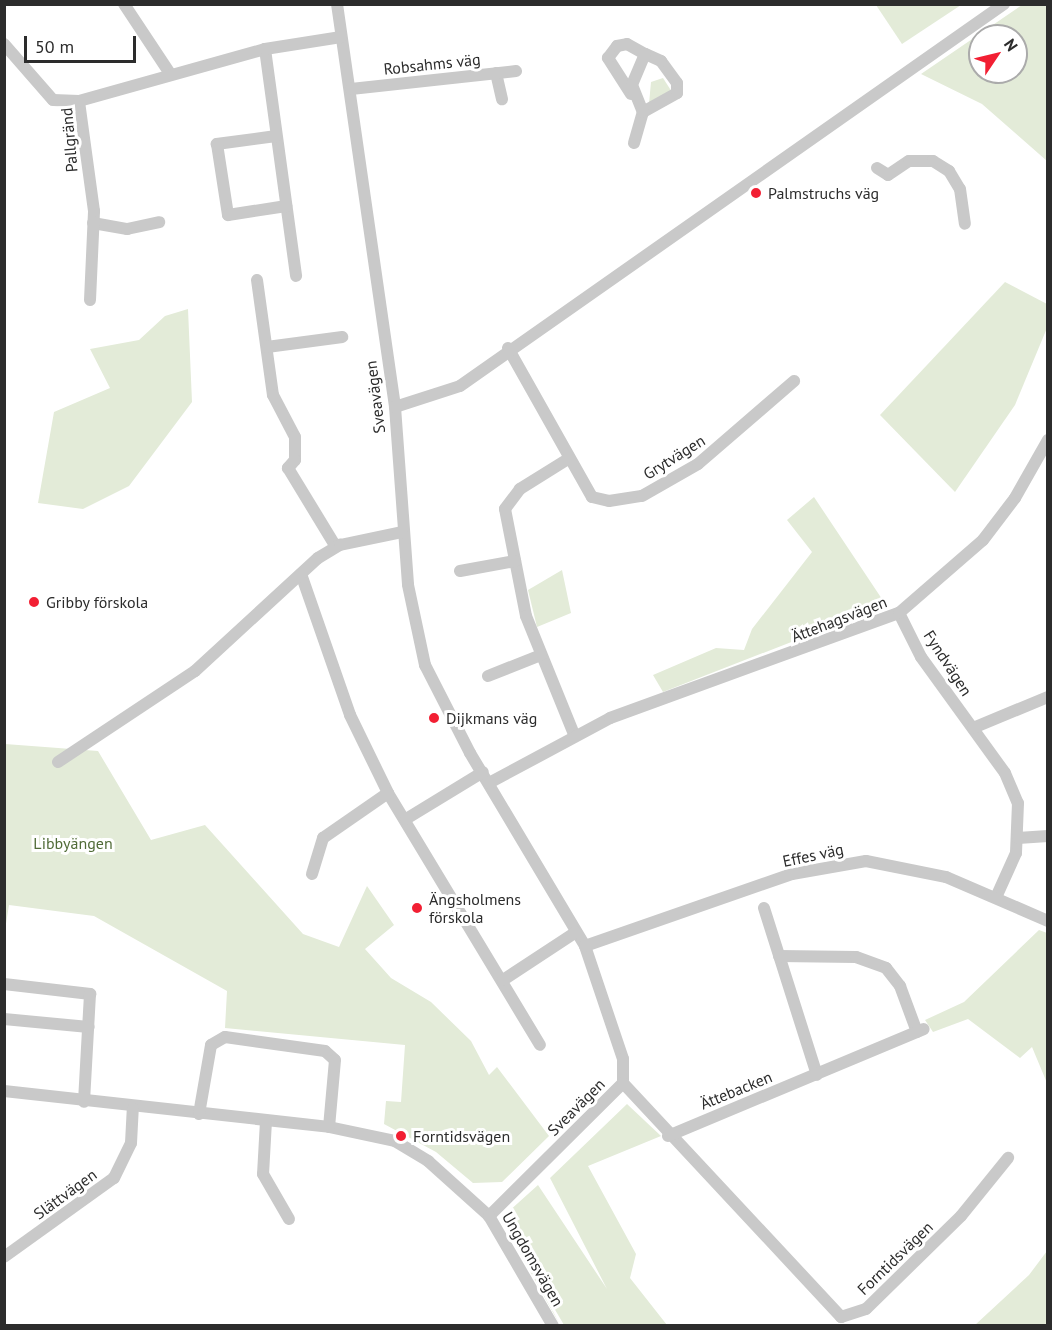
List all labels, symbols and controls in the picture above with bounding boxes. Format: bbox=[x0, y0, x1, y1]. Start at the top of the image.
scale bar bbox=[27, 24, 140, 62]
north arrow bbox=[968, 24, 1028, 84]
text: 50 m bbox=[35, 35, 74, 58]
text: N bbox=[1000, 35, 1022, 55]
street label: Robsahms väg bbox=[382, 49, 482, 79]
street label: Pallgränd bbox=[57, 107, 81, 173]
place label: Palmstruchs väg bbox=[768, 183, 879, 203]
marker: Palmstruchs väg bbox=[749, 186, 763, 200]
street label: Sveavägen bbox=[361, 359, 389, 435]
street label: Grytvägen bbox=[640, 431, 708, 483]
place label: Gribby förskola bbox=[46, 592, 149, 612]
street label: Ättehagsvägen bbox=[788, 592, 890, 646]
marker: Gribby förskola bbox=[27, 595, 41, 609]
street label: Fyndvägen bbox=[920, 627, 976, 699]
place label: Dijkmans väg bbox=[446, 708, 538, 728]
marker: Dijkmans väg bbox=[427, 711, 441, 725]
park label: Libbyängen bbox=[33, 833, 113, 853]
street label: Effes väg bbox=[781, 839, 845, 871]
place label: Ängsholmens förskola bbox=[429, 889, 521, 927]
marker: Ängsholmens förskola bbox=[410, 901, 424, 915]
street label: Ättebacken bbox=[697, 1067, 775, 1113]
street label: Sveavägen bbox=[543, 1074, 609, 1140]
place label: Forntidsvägen bbox=[413, 1126, 510, 1146]
marker: Forntidsvägen bbox=[394, 1129, 408, 1143]
street label: Slättvägen bbox=[30, 1165, 100, 1223]
street label: Ungdomsvägen bbox=[498, 1208, 568, 1310]
street label: Forntidsvägen bbox=[853, 1217, 937, 1299]

